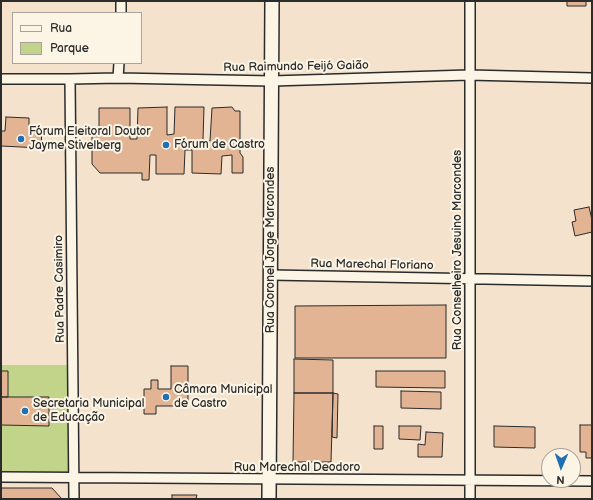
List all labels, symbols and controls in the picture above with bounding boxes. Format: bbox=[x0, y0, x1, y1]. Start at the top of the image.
legend bbox=[12, 12, 142, 64]
text: Rua bbox=[50, 21, 72, 36]
text: Parque bbox=[50, 41, 89, 56]
street label: Rua Raimundo Feijó Gaião bbox=[223, 59, 369, 75]
place label: Fórum Eleitoral Doutor Jayme Stivelberg bbox=[29, 125, 151, 153]
marker: Fórum Eleitoral Doutor Jayme Stivelberg bbox=[16, 134, 26, 144]
place label: Fórum de Castro bbox=[174, 138, 265, 152]
marker: Fórum de Castro bbox=[161, 140, 171, 150]
street label: Rua Conselheiro Jesuino Marcondes bbox=[451, 150, 465, 350]
street label: Rua Coronel Jorge Marcondes bbox=[264, 167, 278, 333]
street label: Rua Padre Casimiro bbox=[52, 235, 68, 343]
street label: Rua Marechal Floriano bbox=[310, 257, 434, 273]
place label: Câmara Municipal de Castro bbox=[174, 383, 272, 411]
marker: Câmara Municipal de Castro bbox=[161, 392, 171, 402]
place label: Secretaria Municipal de Educação bbox=[33, 397, 144, 425]
marker: Secretaria Municipal de Educação bbox=[20, 406, 30, 416]
north arrow bbox=[541, 448, 581, 488]
street label: Rua Marechal Deodoro bbox=[234, 461, 360, 475]
text: N bbox=[556, 473, 565, 486]

